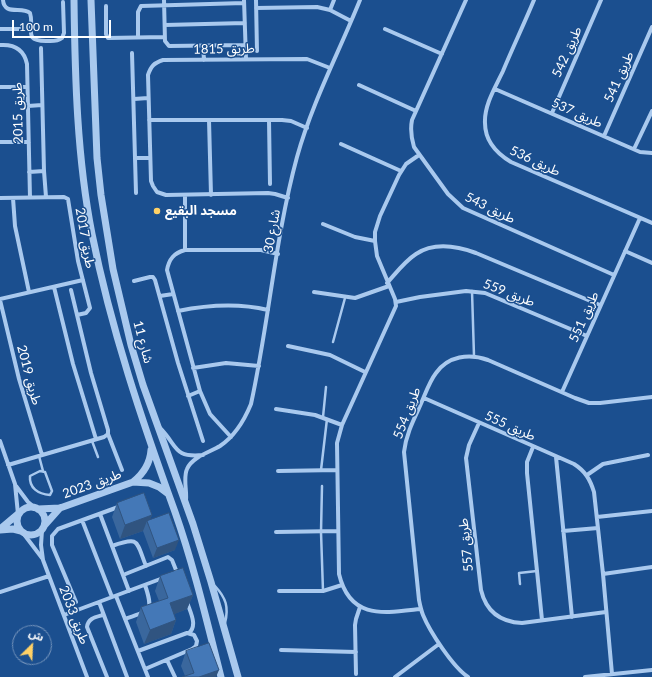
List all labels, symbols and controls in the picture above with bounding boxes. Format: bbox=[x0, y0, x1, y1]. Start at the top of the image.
scale bar bbox=[14, 12, 113, 38]
text: 100 m bbox=[19, 19, 53, 34]
street label: طريق 542 bbox=[549, 24, 585, 80]
street label: طريق 1815 bbox=[193, 41, 255, 57]
street label: طريق 541 bbox=[601, 49, 637, 105]
street label: طريق 2015 bbox=[10, 82, 26, 144]
street label: طريق 537 bbox=[549, 95, 605, 131]
street label: طريق 536 bbox=[507, 143, 563, 179]
street label: طريق 543 bbox=[462, 189, 518, 227]
place label: مسجد البقيع bbox=[165, 203, 237, 219]
street label: طريق 2017 bbox=[72, 206, 98, 270]
marker: مسجد البقيع bbox=[152, 206, 162, 216]
street label: شارع 30 bbox=[261, 208, 283, 254]
street label: طريق 559 bbox=[481, 276, 537, 310]
street label: طريق 551 bbox=[566, 289, 602, 345]
street label: شارع 11 bbox=[130, 319, 156, 365]
street label: طريق 2019 bbox=[14, 343, 44, 407]
street label: طريق 554 bbox=[390, 385, 424, 441]
street label: طريق 555 bbox=[482, 408, 538, 444]
street label: طريق 2023 bbox=[60, 466, 124, 502]
street label: طريق 557 bbox=[455, 517, 477, 573]
street label: طريق 2033 bbox=[56, 584, 92, 646]
north arrow bbox=[12, 625, 52, 665]
text: ش bbox=[27, 625, 46, 643]

